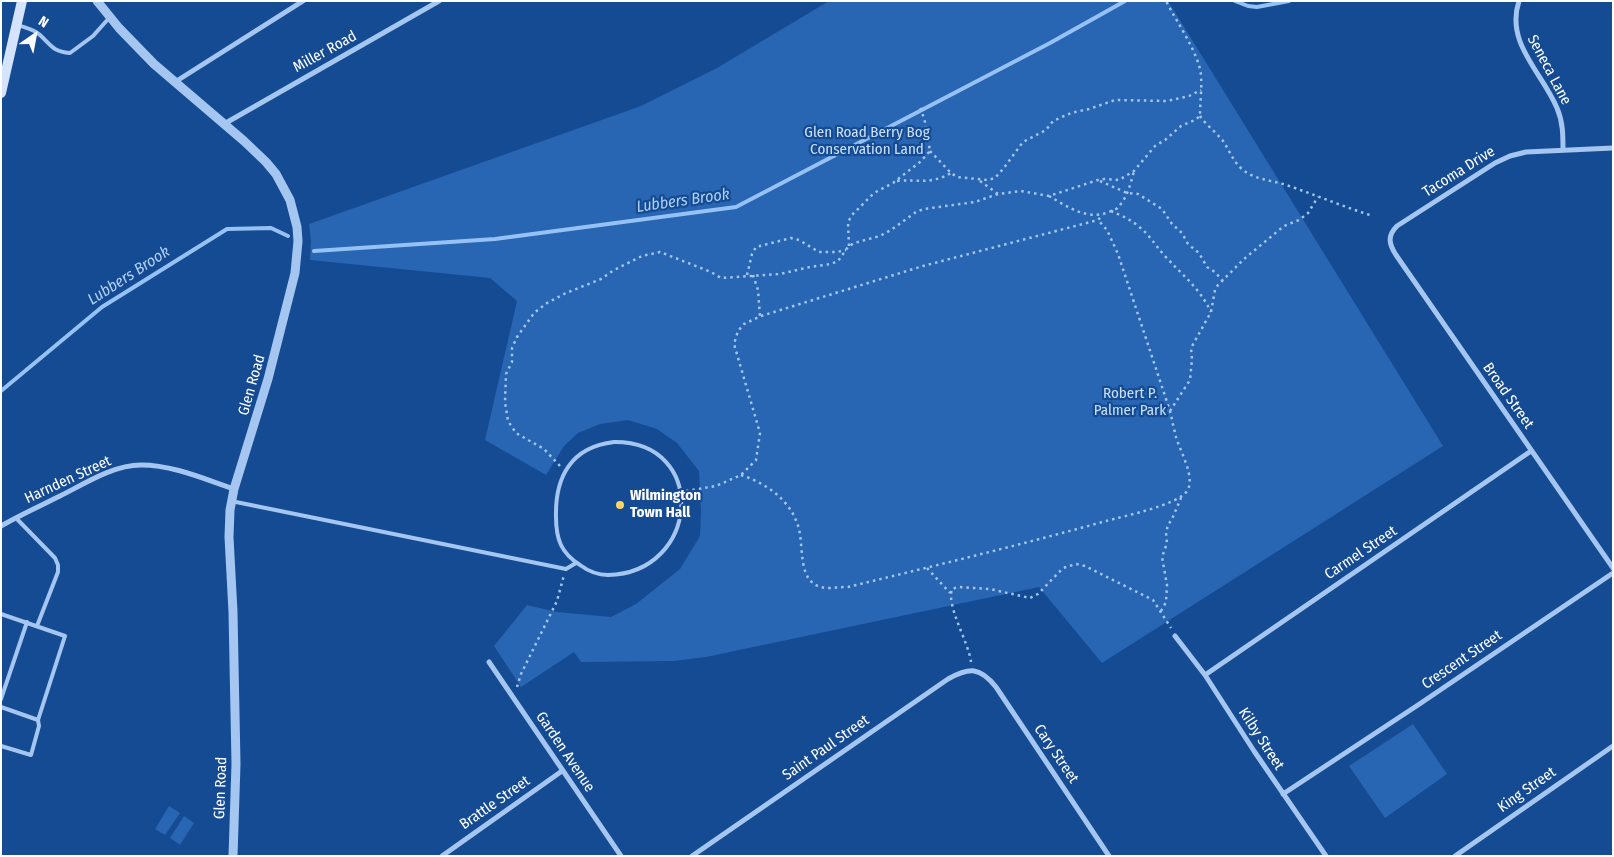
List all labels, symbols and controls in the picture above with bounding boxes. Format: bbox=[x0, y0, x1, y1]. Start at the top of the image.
north arrow bbox=[10, 10, 60, 60]
text: N bbox=[35, 13, 52, 31]
street label: Miller Road bbox=[290, 27, 360, 77]
street label: Seneca Lane bbox=[1523, 32, 1575, 108]
park label: Glen Road Berry Bog Conservation Land bbox=[804, 124, 930, 159]
street label: Tacoma Drive bbox=[1420, 143, 1498, 201]
water label: Lubbers Brook bbox=[635, 185, 731, 217]
water label: Lubbers Brook bbox=[84, 242, 174, 310]
street label: Glen Road bbox=[235, 353, 269, 417]
street label: Broad Street bbox=[1479, 359, 1537, 433]
park label: Robert P. Palmer Park bbox=[1094, 385, 1166, 420]
street label: Harnden Street bbox=[22, 452, 114, 508]
place label: Wilmington Town Hall bbox=[630, 487, 701, 522]
marker: Wilmington Town Hall bbox=[614, 499, 626, 511]
street label: Carmel Street bbox=[1321, 522, 1401, 584]
street label: Crescent Street bbox=[1419, 627, 1505, 693]
street label: Kilby Street bbox=[1234, 704, 1288, 774]
street label: Garden Avenue bbox=[532, 709, 598, 795]
street label: Saint Paul Street bbox=[779, 712, 873, 784]
street label: Cary Street bbox=[1030, 721, 1082, 787]
street label: Glen Road bbox=[211, 756, 231, 820]
street label: King Street bbox=[1494, 763, 1560, 817]
street label: Brattle Street bbox=[456, 772, 534, 834]

